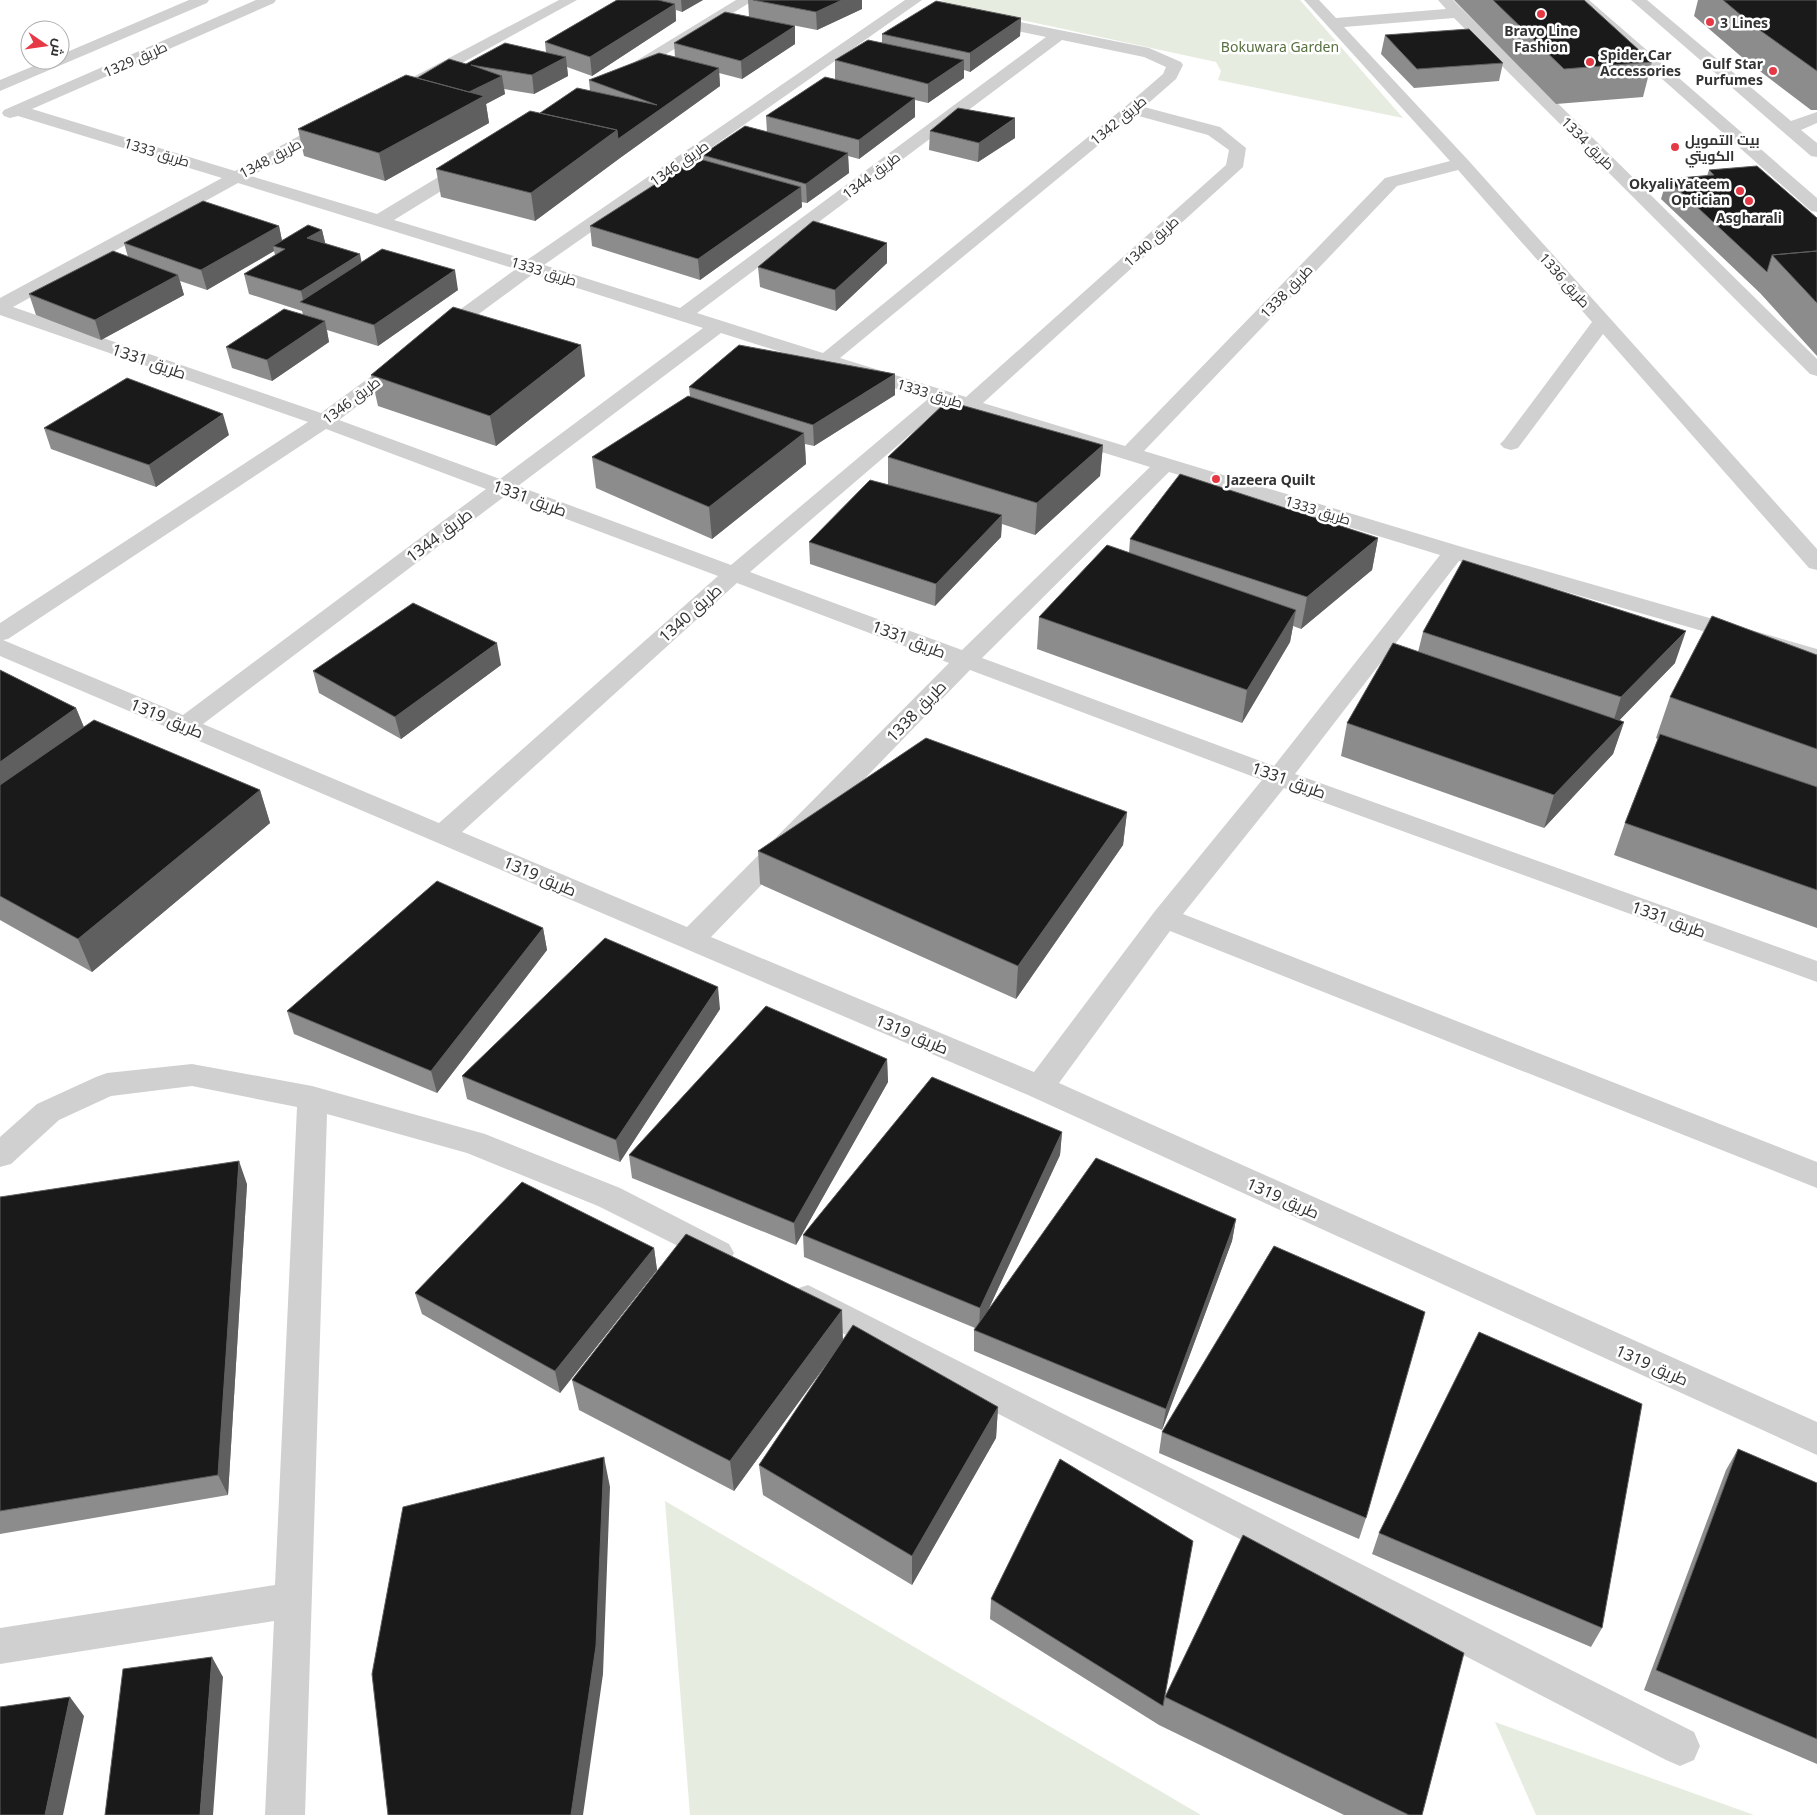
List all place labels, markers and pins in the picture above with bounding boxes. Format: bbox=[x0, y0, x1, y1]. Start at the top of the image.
marker: Bravo Line Fashion bbox=[1535, 8, 1547, 20]
place label: 3 Lines bbox=[1720, 13, 1768, 32]
marker: 3 Lines bbox=[1704, 16, 1716, 28]
place label: Bravo Line Fashion bbox=[1504, 21, 1578, 56]
place label: Spider Car Accessories bbox=[1600, 45, 1681, 80]
place label: Gulf Star Purfumes bbox=[1695, 54, 1764, 89]
marker: Spider Car Accessories bbox=[1584, 56, 1596, 68]
marker: Gulf Star Purfumes bbox=[1767, 65, 1779, 77]
place label: بيت التمويل الكويتي bbox=[1685, 130, 1760, 168]
marker: بيت التمويل الكويتي bbox=[1669, 141, 1681, 153]
place label: Okyali Yateem Optician bbox=[1629, 174, 1730, 209]
marker: Okyali Yateem Optician bbox=[1734, 185, 1746, 197]
marker: Asgharali bbox=[1743, 195, 1755, 207]
place label: Asgharali bbox=[1716, 208, 1782, 227]
place label: Jazeera Quilt bbox=[1224, 470, 1315, 489]
marker: Jazeera Quilt bbox=[1210, 473, 1222, 485]

